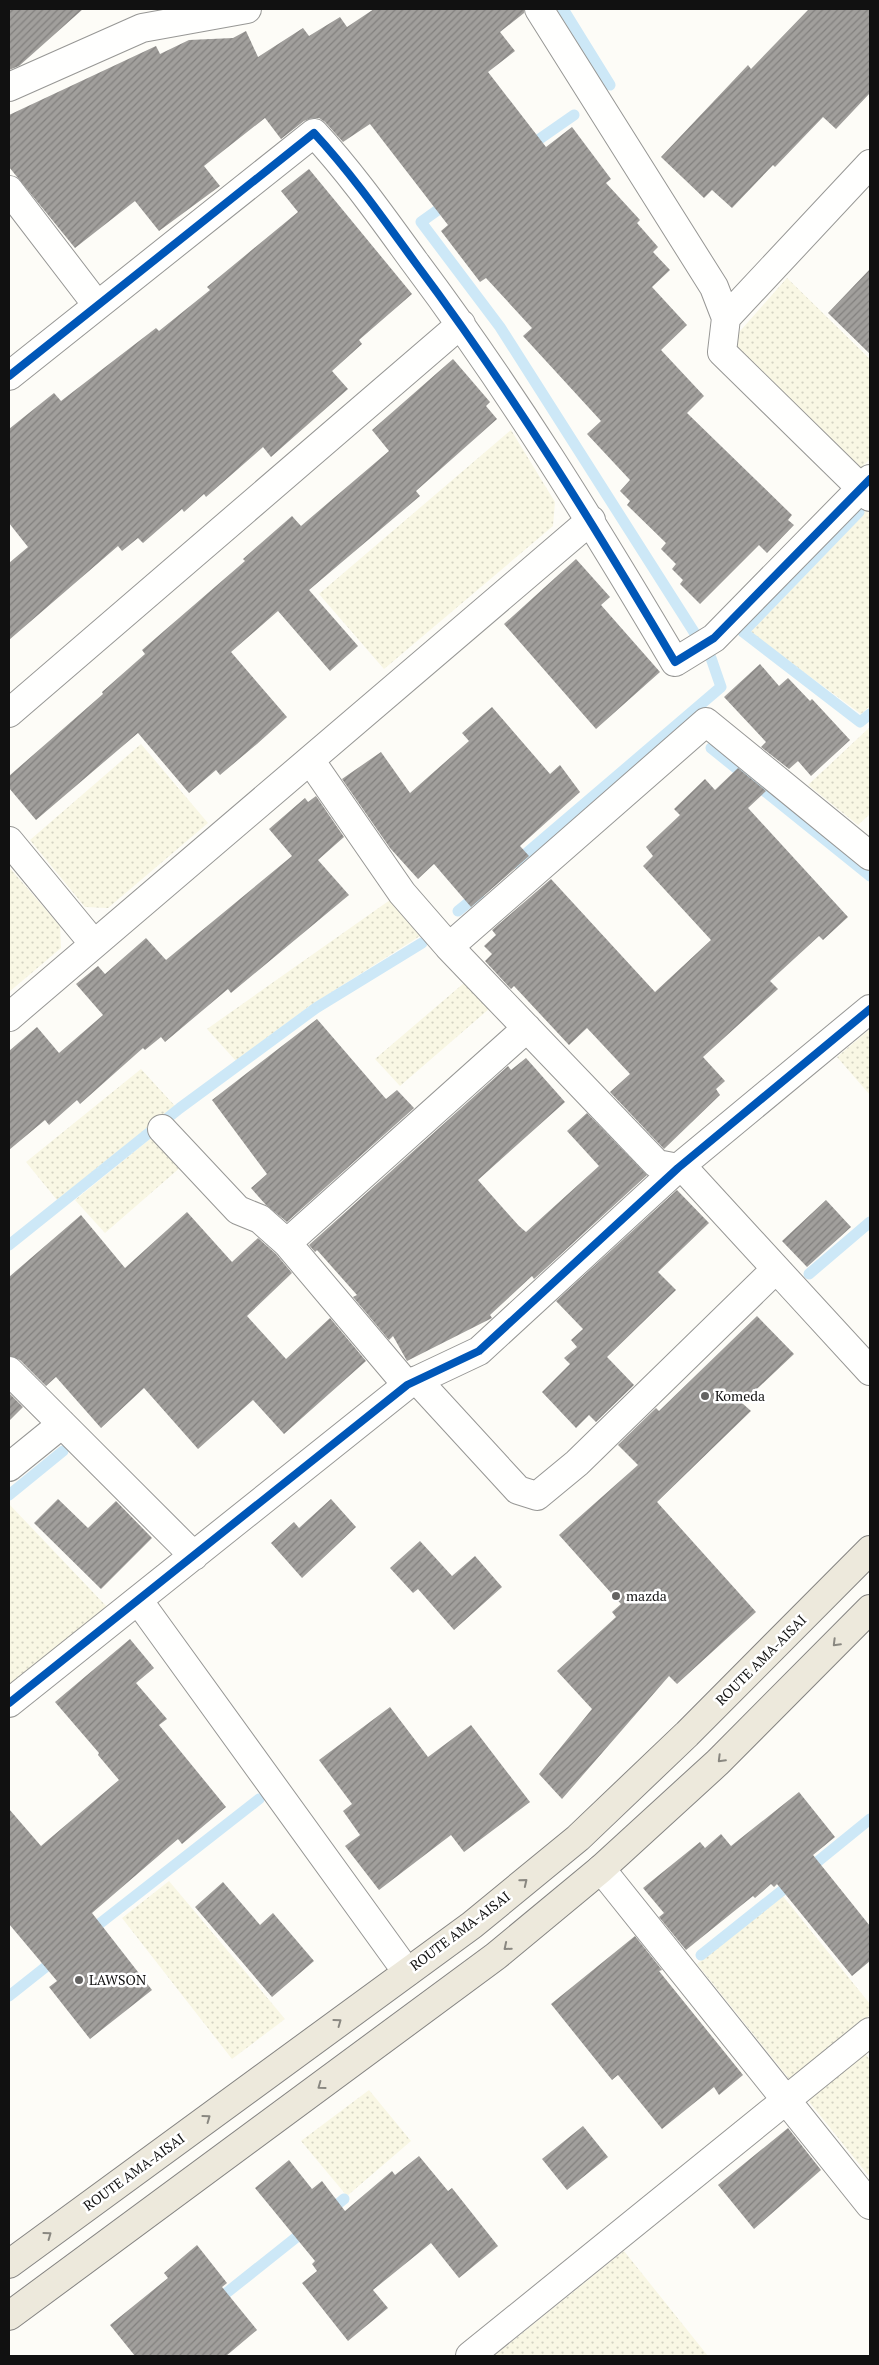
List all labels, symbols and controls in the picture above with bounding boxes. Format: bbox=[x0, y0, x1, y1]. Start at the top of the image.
place label: Komeda bbox=[715, 1386, 765, 1405]
marker: Komeda bbox=[699, 1390, 711, 1402]
place label: mazda bbox=[626, 1586, 667, 1605]
marker: mazda bbox=[610, 1590, 622, 1602]
street label: ROUTE AMA-AISAI bbox=[711, 1610, 810, 1709]
one-way arrow bbox=[833, 1638, 842, 1647]
one-way arrow bbox=[718, 1753, 727, 1762]
one-way arrow bbox=[518, 1880, 527, 1888]
street label: ROUTE AMA-AISAI bbox=[406, 1887, 514, 1975]
one-way arrow bbox=[504, 1941, 513, 1950]
place label: LAWSON bbox=[89, 1970, 146, 1989]
marker: LAWSON bbox=[73, 1974, 85, 1986]
one-way arrow bbox=[332, 2019, 342, 2028]
one-way arrow bbox=[318, 2080, 327, 2088]
one-way arrow bbox=[201, 2115, 211, 2124]
street label: ROUTE AMA-AISAI bbox=[79, 2128, 188, 2215]
one-way arrow bbox=[42, 2232, 52, 2241]

